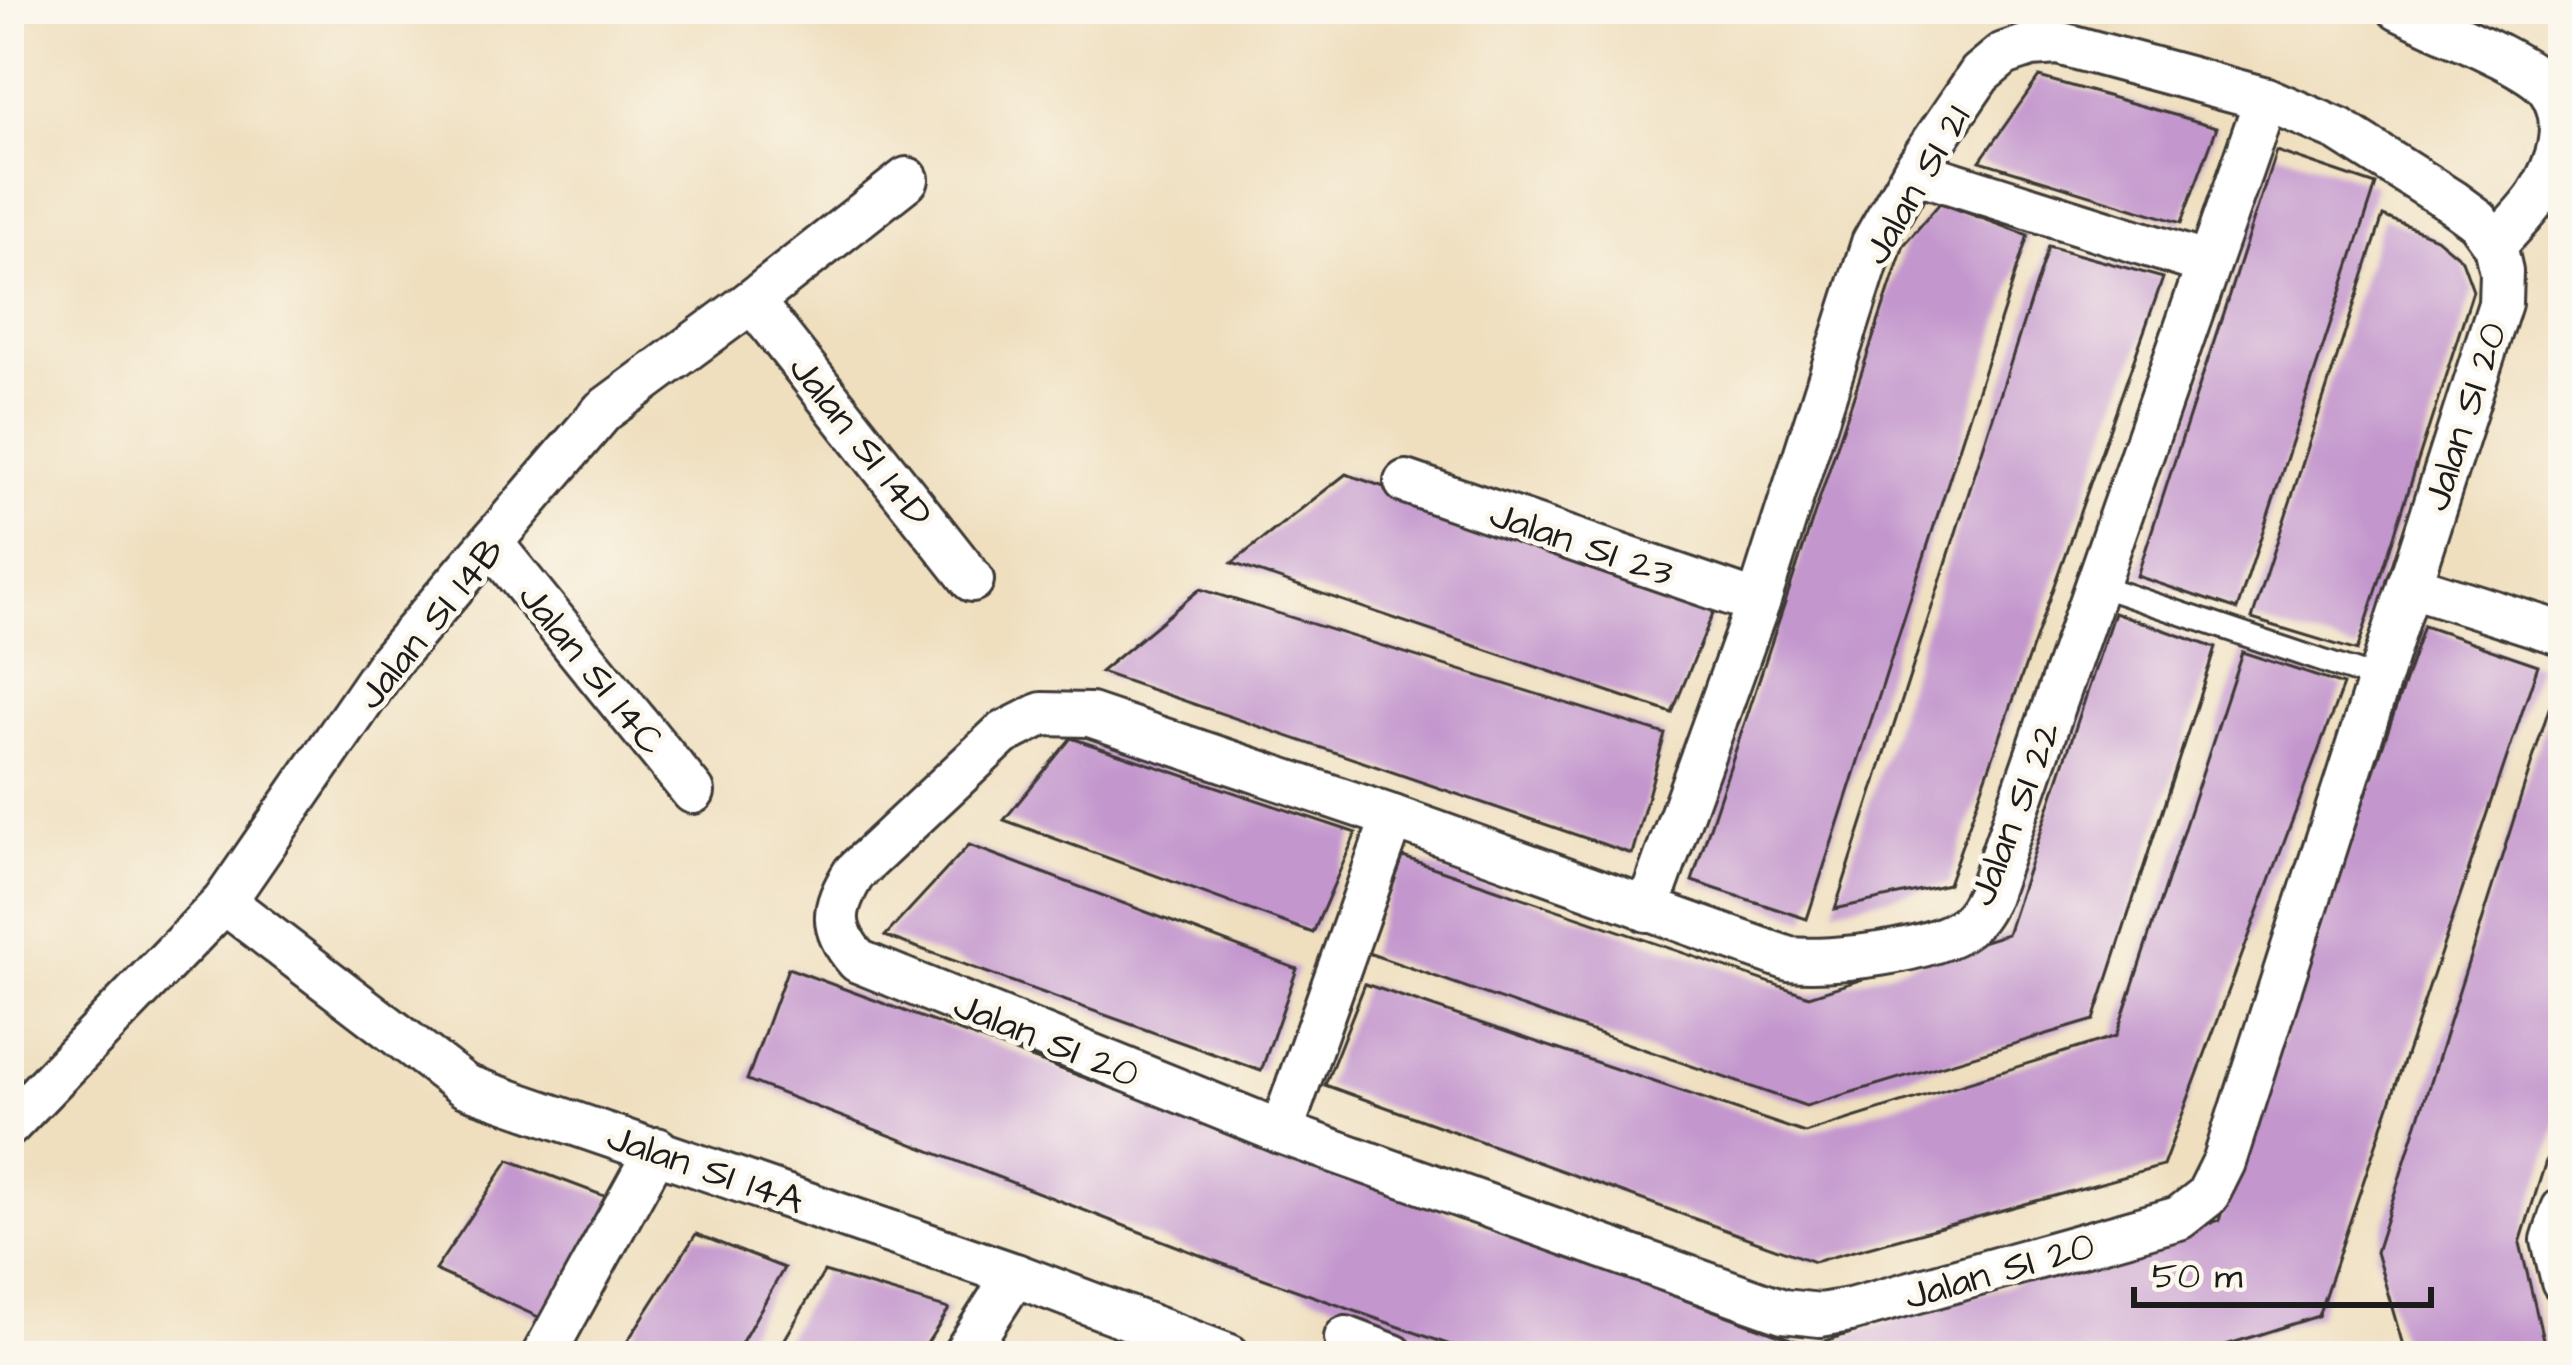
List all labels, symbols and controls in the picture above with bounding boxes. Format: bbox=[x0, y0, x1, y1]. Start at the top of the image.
street label: Jalan SI 21 bbox=[1850, 96, 1985, 275]
street label: Jalan SI 20 bbox=[2410, 316, 2522, 518]
street label: Jalan SI 14D bbox=[775, 344, 944, 539]
street label: Jalan SI 23 bbox=[1482, 488, 1680, 601]
street label: Jalan SI 14B bbox=[345, 526, 518, 721]
street label: Jalan SI 14C bbox=[504, 572, 677, 767]
street label: Jalan SI 22 bbox=[1956, 714, 2076, 914]
street label: Jalan SI 20 bbox=[945, 979, 1146, 1102]
street label: Jalan SI 14A bbox=[599, 1111, 811, 1229]
street label: Jalan SI 20 bbox=[1899, 1219, 2101, 1325]
scale bar bbox=[2134, 1233, 2431, 1307]
text: 50 m bbox=[2152, 1251, 2243, 1302]

